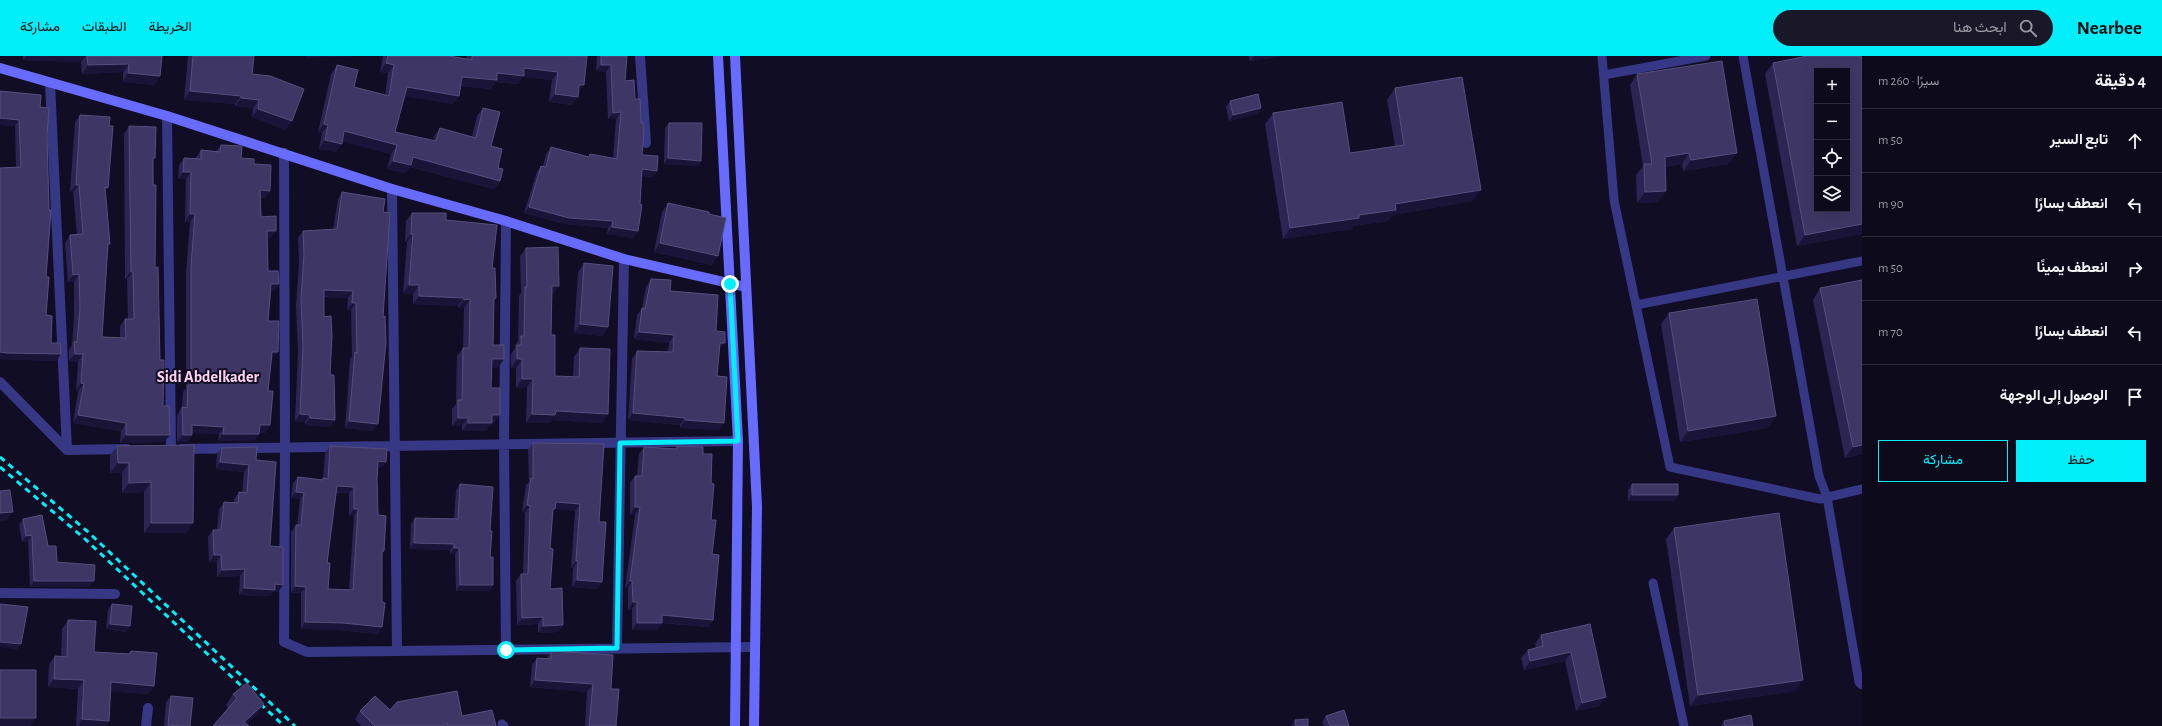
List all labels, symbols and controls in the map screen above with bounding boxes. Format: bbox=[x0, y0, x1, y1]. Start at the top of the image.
search box bbox=[1773, 10, 2053, 46]
icon: search bbox=[2017, 17, 2039, 39]
text: Nearbee bbox=[2077, 19, 2142, 38]
text: مشاركة bbox=[20, 20, 60, 34]
text: الطبقات bbox=[82, 20, 126, 34]
text: الخريطة bbox=[148, 20, 192, 34]
text: ابحث هنا bbox=[1953, 20, 2007, 35]
map controls bbox=[1814, 68, 1850, 212]
button: + bbox=[1814, 68, 1850, 104]
text: 4 دقيقة bbox=[2095, 72, 2146, 89]
text: سيرًا · 260 m bbox=[1878, 75, 1939, 88]
button: − bbox=[1814, 104, 1850, 140]
icon: ahead bbox=[2124, 130, 2146, 152]
text: تابع السير bbox=[2050, 132, 2108, 147]
text: 50 m bbox=[1878, 134, 1903, 147]
button: locate bbox=[1814, 140, 1850, 176]
button: layers bbox=[1814, 176, 1850, 212]
icon: left bbox=[2124, 194, 2146, 216]
text: انعطف يسارًا bbox=[2035, 196, 2108, 211]
text: 90 m bbox=[1878, 198, 1904, 211]
icon: right bbox=[2124, 258, 2146, 280]
text: انعطف يمينًا bbox=[2037, 260, 2108, 275]
text: 50 m bbox=[1878, 262, 1903, 275]
route end bbox=[721, 275, 739, 293]
icon: left bbox=[2124, 322, 2146, 344]
text: انعطف يسارًا bbox=[2035, 324, 2108, 339]
text: 70 m bbox=[1878, 326, 1903, 339]
district label: Sidi Abdelkader bbox=[157, 369, 260, 385]
icon: arrive bbox=[2124, 386, 2146, 408]
text: الوصول إلى الوجهة bbox=[2000, 388, 2108, 403]
button: مشاركة bbox=[1878, 440, 2008, 482]
button: حفظ bbox=[2016, 440, 2146, 482]
route start bbox=[497, 641, 515, 659]

